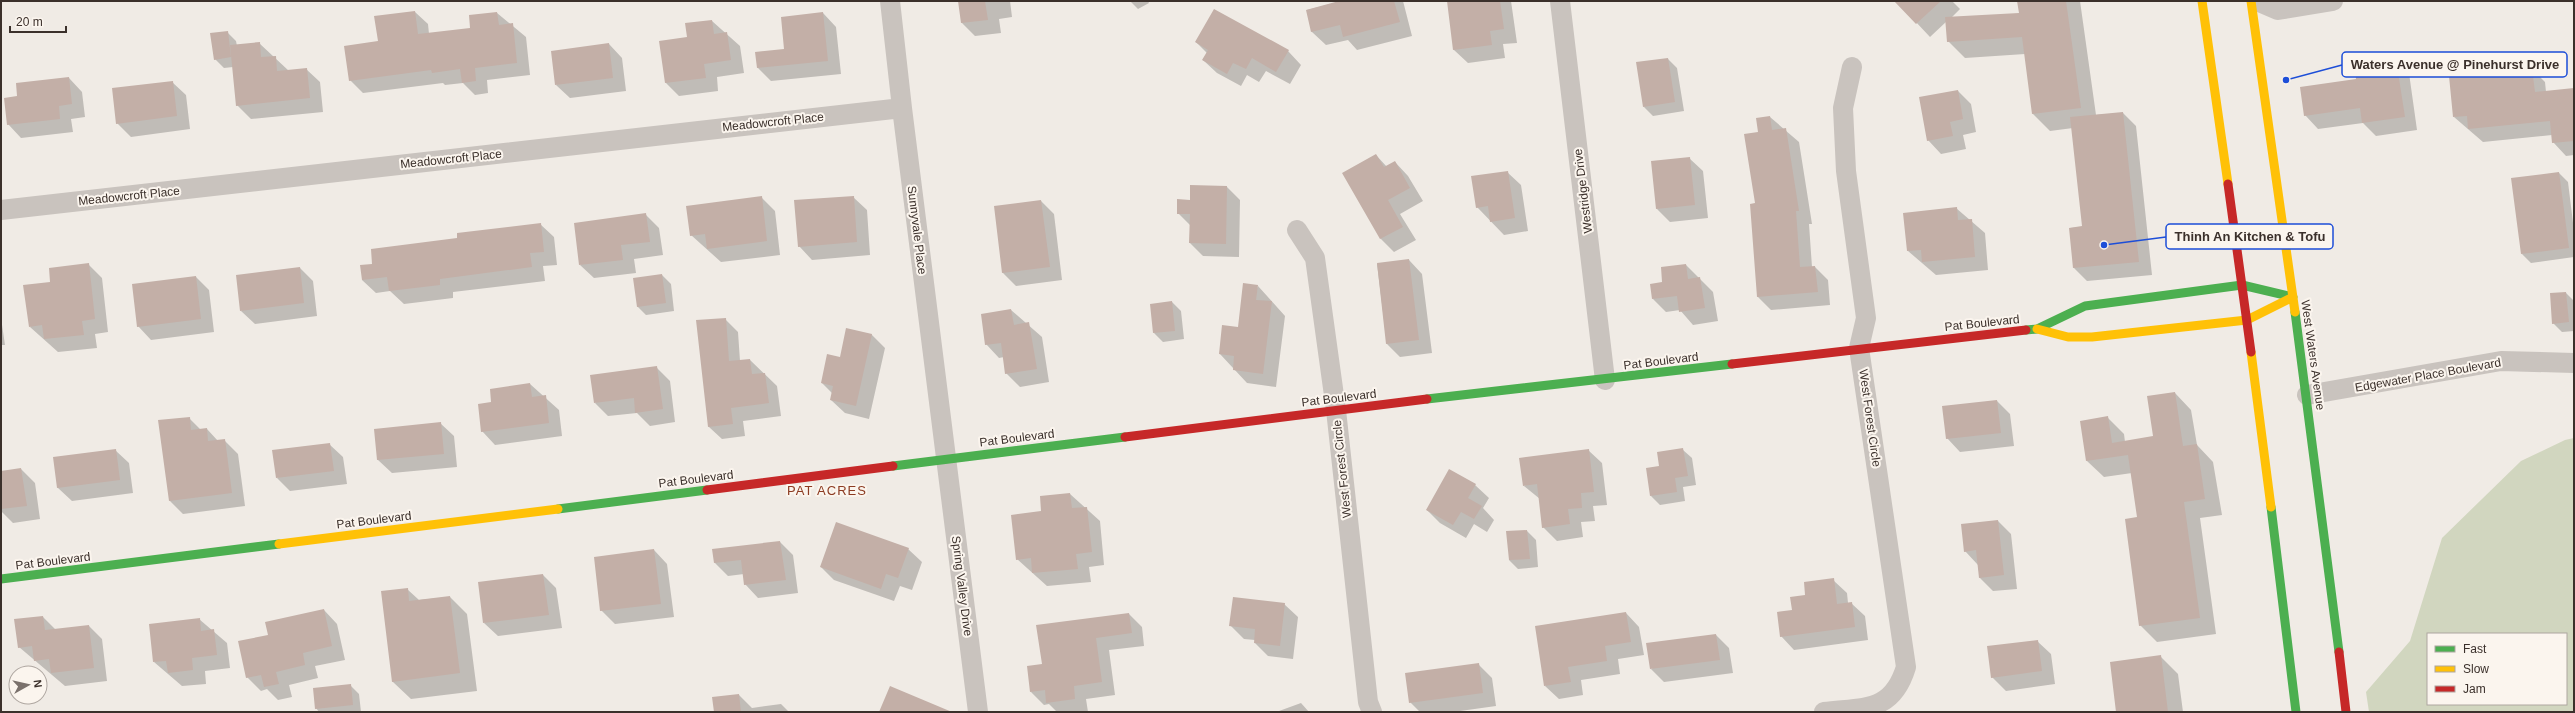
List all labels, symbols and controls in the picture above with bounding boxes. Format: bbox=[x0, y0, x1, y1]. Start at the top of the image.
scale bar bbox=[10, 8, 66, 34]
text: 20 m bbox=[16, 15, 43, 29]
callout: Waters Avenue @ Pinehurst Drive bbox=[2342, 52, 2567, 77]
text: Waters Avenue @ Pinehurst Drive bbox=[2351, 57, 2559, 72]
street label: Meadowcroft Place bbox=[722, 110, 825, 134]
street label: Meadowcroft Place bbox=[400, 147, 503, 171]
street label: Westridge Drive bbox=[1571, 148, 1595, 234]
street label: Meadowcroft Place bbox=[78, 184, 181, 208]
street label: Sunnyvale Place bbox=[905, 185, 929, 276]
callout: Thinh An Kitchen & Tofu bbox=[2166, 224, 2333, 249]
text: Thinh An Kitchen & Tofu bbox=[2175, 229, 2326, 244]
street label: West Waters Avenue bbox=[2298, 299, 2328, 411]
street label: Pat Boulevard bbox=[1944, 312, 2020, 334]
street label: Pat Boulevard bbox=[1623, 349, 1699, 373]
street label: Edgewater Place Boulevard bbox=[2354, 355, 2502, 395]
street label: West Forest Circle bbox=[1856, 368, 1884, 468]
street label: Pat Boulevard bbox=[1301, 386, 1377, 410]
street label: West Forest Circle bbox=[1330, 419, 1354, 519]
street label: Pat Boulevard bbox=[979, 426, 1055, 450]
street label: Pat Boulevard bbox=[658, 467, 734, 491]
district label: PAT ACRES bbox=[787, 483, 867, 498]
street label: Pat Boulevard bbox=[336, 508, 412, 532]
street label: Spring Valley Drive bbox=[949, 535, 975, 637]
street label: Pat Boulevard bbox=[15, 549, 91, 573]
legend bbox=[2427, 633, 2567, 705]
text: Fast bbox=[2463, 642, 2487, 656]
text: Slow bbox=[2463, 662, 2489, 676]
north arrow bbox=[8, 665, 48, 705]
text: N bbox=[31, 679, 44, 688]
text: Jam bbox=[2463, 682, 2486, 696]

